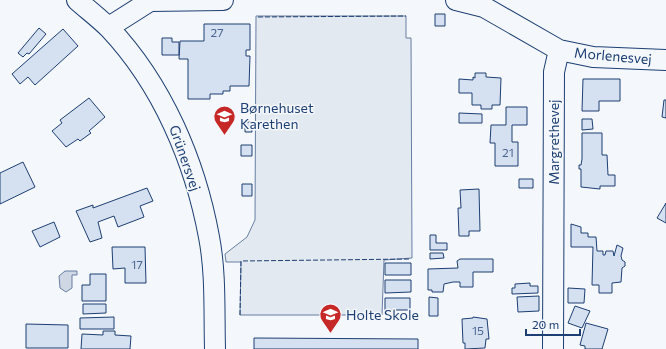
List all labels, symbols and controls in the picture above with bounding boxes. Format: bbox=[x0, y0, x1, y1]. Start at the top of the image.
house number: 27 bbox=[211, 25, 223, 39]
street label: Morlenesvej bbox=[574, 44, 653, 67]
place label: Børnehuset Karethen bbox=[240, 99, 314, 132]
street label: Margrethevej bbox=[545, 99, 562, 185]
school or university icon: Børnehuset Karethen bbox=[211, 103, 237, 136]
street label: Grünersvej bbox=[166, 123, 205, 193]
house number: 21 bbox=[502, 145, 514, 159]
house number: 17 bbox=[131, 257, 143, 271]
school or university icon: Holte Skole bbox=[317, 302, 343, 335]
place label: Holte Skole bbox=[346, 306, 419, 323]
scale bar bbox=[526, 311, 580, 337]
text: 20 m bbox=[532, 317, 559, 331]
house number: 15 bbox=[472, 323, 484, 337]

